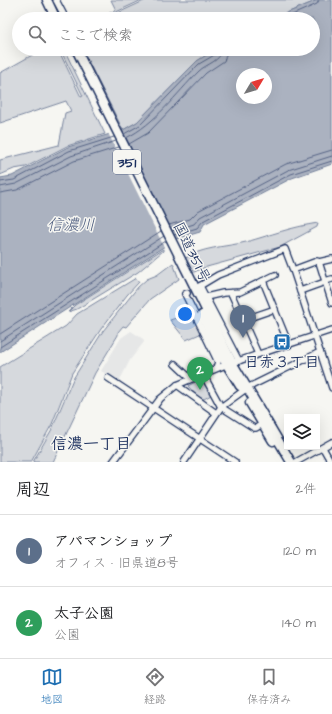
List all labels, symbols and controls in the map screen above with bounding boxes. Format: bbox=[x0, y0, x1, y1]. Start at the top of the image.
search box bbox=[12, 12, 320, 56]
icon: search bbox=[26, 23, 48, 45]
text: ここで検索 bbox=[58, 25, 133, 46]
north arrow bbox=[236, 68, 272, 104]
road number: 351 bbox=[113, 150, 141, 174]
water label: 信濃川 bbox=[47, 214, 95, 236]
street label: 国道351号 bbox=[168, 218, 215, 286]
your location bbox=[175, 304, 195, 324]
pin: 1 bbox=[230, 305, 256, 338]
bus stop icon: 日赤３丁目 bbox=[272, 332, 292, 352]
place label: 日赤３丁目 bbox=[244, 352, 320, 373]
pin: 2 bbox=[187, 357, 213, 390]
map controls bbox=[284, 414, 320, 450]
button: layers bbox=[284, 414, 320, 450]
district label: 信濃一丁目 bbox=[51, 433, 131, 455]
text: 周辺 bbox=[16, 478, 50, 502]
text: 2件 bbox=[296, 480, 316, 498]
text: アパマンショップ bbox=[54, 531, 172, 552]
text: 1 bbox=[28, 542, 30, 560]
text: 120 m bbox=[283, 542, 316, 560]
text: オフィス · 旧県道8号 bbox=[54, 554, 179, 572]
text: 太子公園 bbox=[54, 603, 114, 624]
text: 2 bbox=[25, 614, 33, 632]
text: 140 m bbox=[282, 614, 316, 632]
text: 公園 bbox=[54, 626, 80, 644]
tab: 地図 bbox=[41, 666, 63, 707]
tab: 経路 bbox=[144, 666, 166, 707]
tab: 保存済み bbox=[247, 666, 291, 707]

